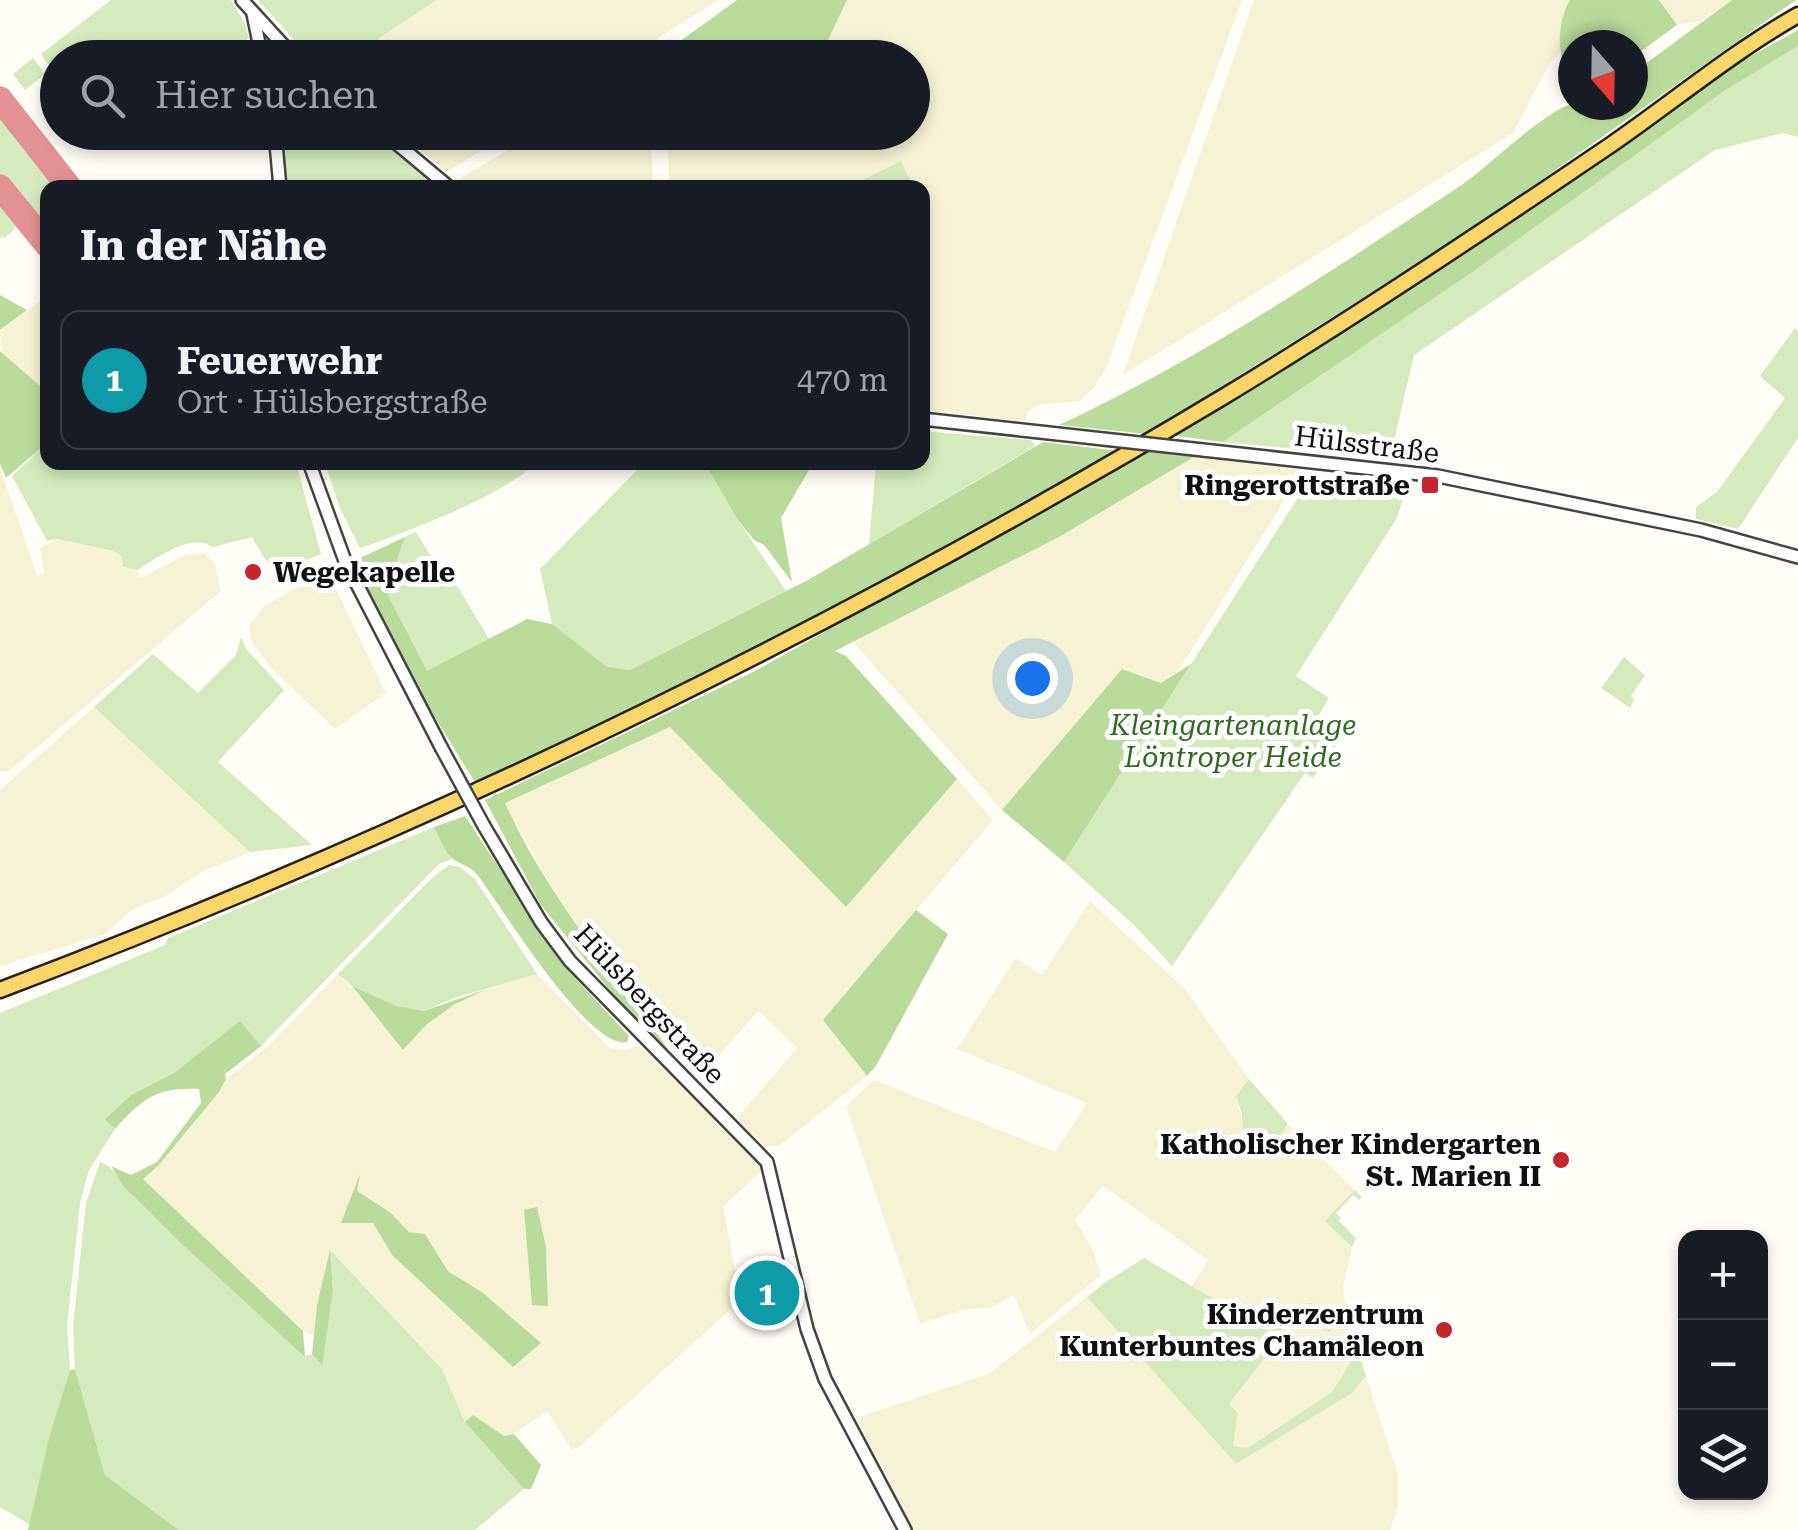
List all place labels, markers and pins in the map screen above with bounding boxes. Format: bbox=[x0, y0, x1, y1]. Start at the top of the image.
place label: Ringerottstraße bbox=[1184, 469, 1410, 502]
marker: Ringerottstraße bbox=[1419, 474, 1441, 496]
place label: Wegekapelle bbox=[273, 556, 455, 589]
marker: Wegekapelle bbox=[242, 561, 264, 583]
place label: Katholischer Kindergarten St. Marien II bbox=[1160, 1128, 1541, 1193]
marker: Katholischer Kindergarten St. Marien II bbox=[1550, 1149, 1572, 1171]
pin: 1 bbox=[734, 1256, 800, 1330]
place label: Kinderzentrum Kunterbuntes Chamäleon bbox=[1060, 1298, 1424, 1363]
marker: Kinderzentrum Kunterbuntes Chamäleon bbox=[1433, 1319, 1455, 1341]

